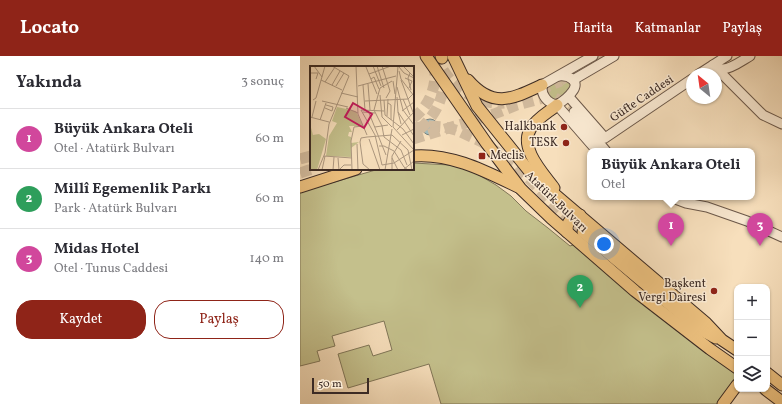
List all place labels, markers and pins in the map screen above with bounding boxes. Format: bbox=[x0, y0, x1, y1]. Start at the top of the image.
place label: Halkbank bbox=[505, 119, 556, 135]
marker: Halkbank bbox=[559, 122, 569, 132]
place label: TESK bbox=[529, 135, 558, 151]
marker: TESK bbox=[561, 138, 571, 148]
place label: Meclis bbox=[490, 148, 524, 164]
marker: Meclis bbox=[477, 151, 487, 161]
pin: 1 bbox=[658, 213, 684, 246]
pin: 3 bbox=[747, 213, 773, 246]
pin: 2 bbox=[567, 275, 593, 308]
place label: Başkent Vergi Dairesi bbox=[638, 276, 706, 306]
marker: Başkent Vergi Dairesi bbox=[709, 286, 719, 296]

